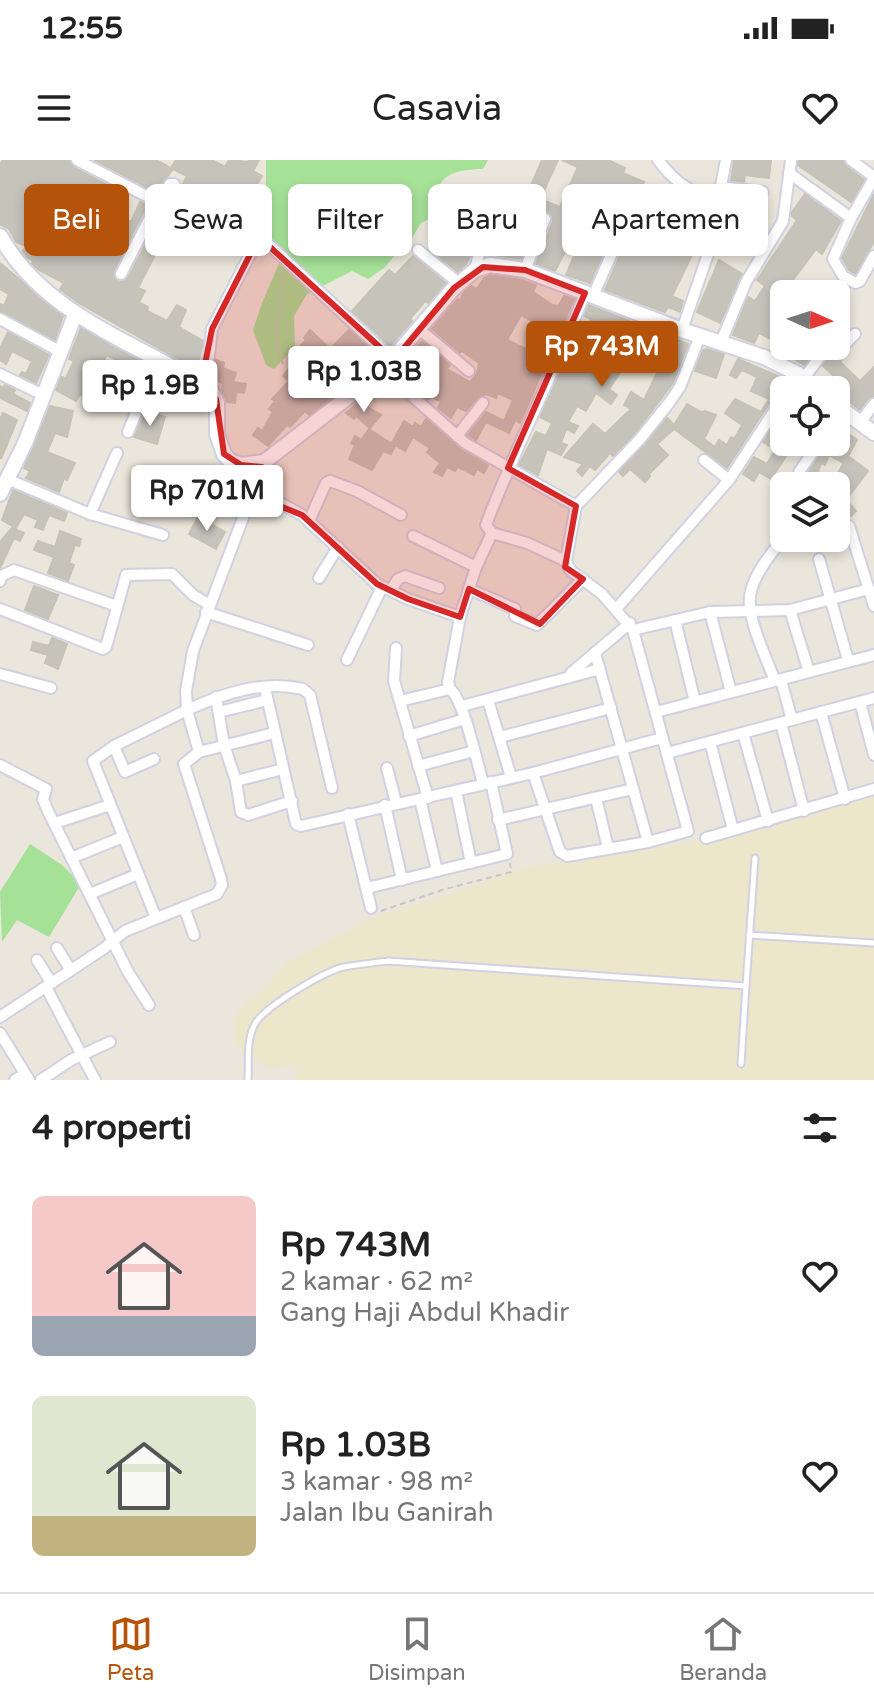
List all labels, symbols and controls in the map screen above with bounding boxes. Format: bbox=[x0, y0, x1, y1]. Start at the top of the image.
text: 12:55 bbox=[40, 10, 123, 47]
icon: menu bbox=[32, 86, 76, 130]
icon: heart bbox=[798, 86, 842, 130]
text: Casavia bbox=[372, 87, 502, 130]
chip: Beli bbox=[24, 184, 129, 256]
chip: Sewa bbox=[145, 184, 272, 256]
chip: Filter bbox=[288, 184, 412, 256]
chip: Baru bbox=[428, 184, 546, 256]
chip: Apartemen bbox=[562, 184, 768, 256]
north arrow bbox=[770, 280, 850, 360]
map controls bbox=[770, 280, 850, 552]
pin: Rp 743M bbox=[528, 321, 676, 389]
text: Rp 743M bbox=[544, 331, 660, 362]
pin: Rp 1.03B bbox=[281, 346, 447, 414]
text: Rp 1.03B bbox=[306, 356, 422, 387]
pin: Rp 1.9B bbox=[76, 360, 224, 428]
text: Rp 1.9B bbox=[100, 370, 200, 401]
button: locate bbox=[770, 376, 850, 456]
pin: Rp 701M bbox=[133, 465, 281, 533]
button: layers bbox=[770, 472, 850, 552]
text: Rp 701M bbox=[149, 475, 265, 506]
icon: filters bbox=[798, 1106, 842, 1150]
text: 4 properti bbox=[32, 1108, 192, 1149]
text: Rp 743M bbox=[280, 1225, 431, 1266]
icon: home bbox=[96, 1228, 192, 1324]
icon: heart bbox=[798, 1254, 842, 1298]
text: 2 kamar · 62 m² bbox=[280, 1266, 473, 1297]
text: Gang Haji Abdul Khadir bbox=[280, 1297, 569, 1328]
text: Rp 1.03B bbox=[280, 1425, 431, 1466]
icon: home bbox=[96, 1428, 192, 1524]
icon: heart bbox=[798, 1454, 842, 1498]
text: 3 kamar · 98 m² bbox=[280, 1466, 473, 1497]
text: Jalan Ibu Ganirah bbox=[280, 1497, 494, 1528]
tab: Peta bbox=[107, 1612, 154, 1686]
tab: Disimpan bbox=[368, 1612, 466, 1686]
tab: Beranda bbox=[679, 1612, 767, 1686]

